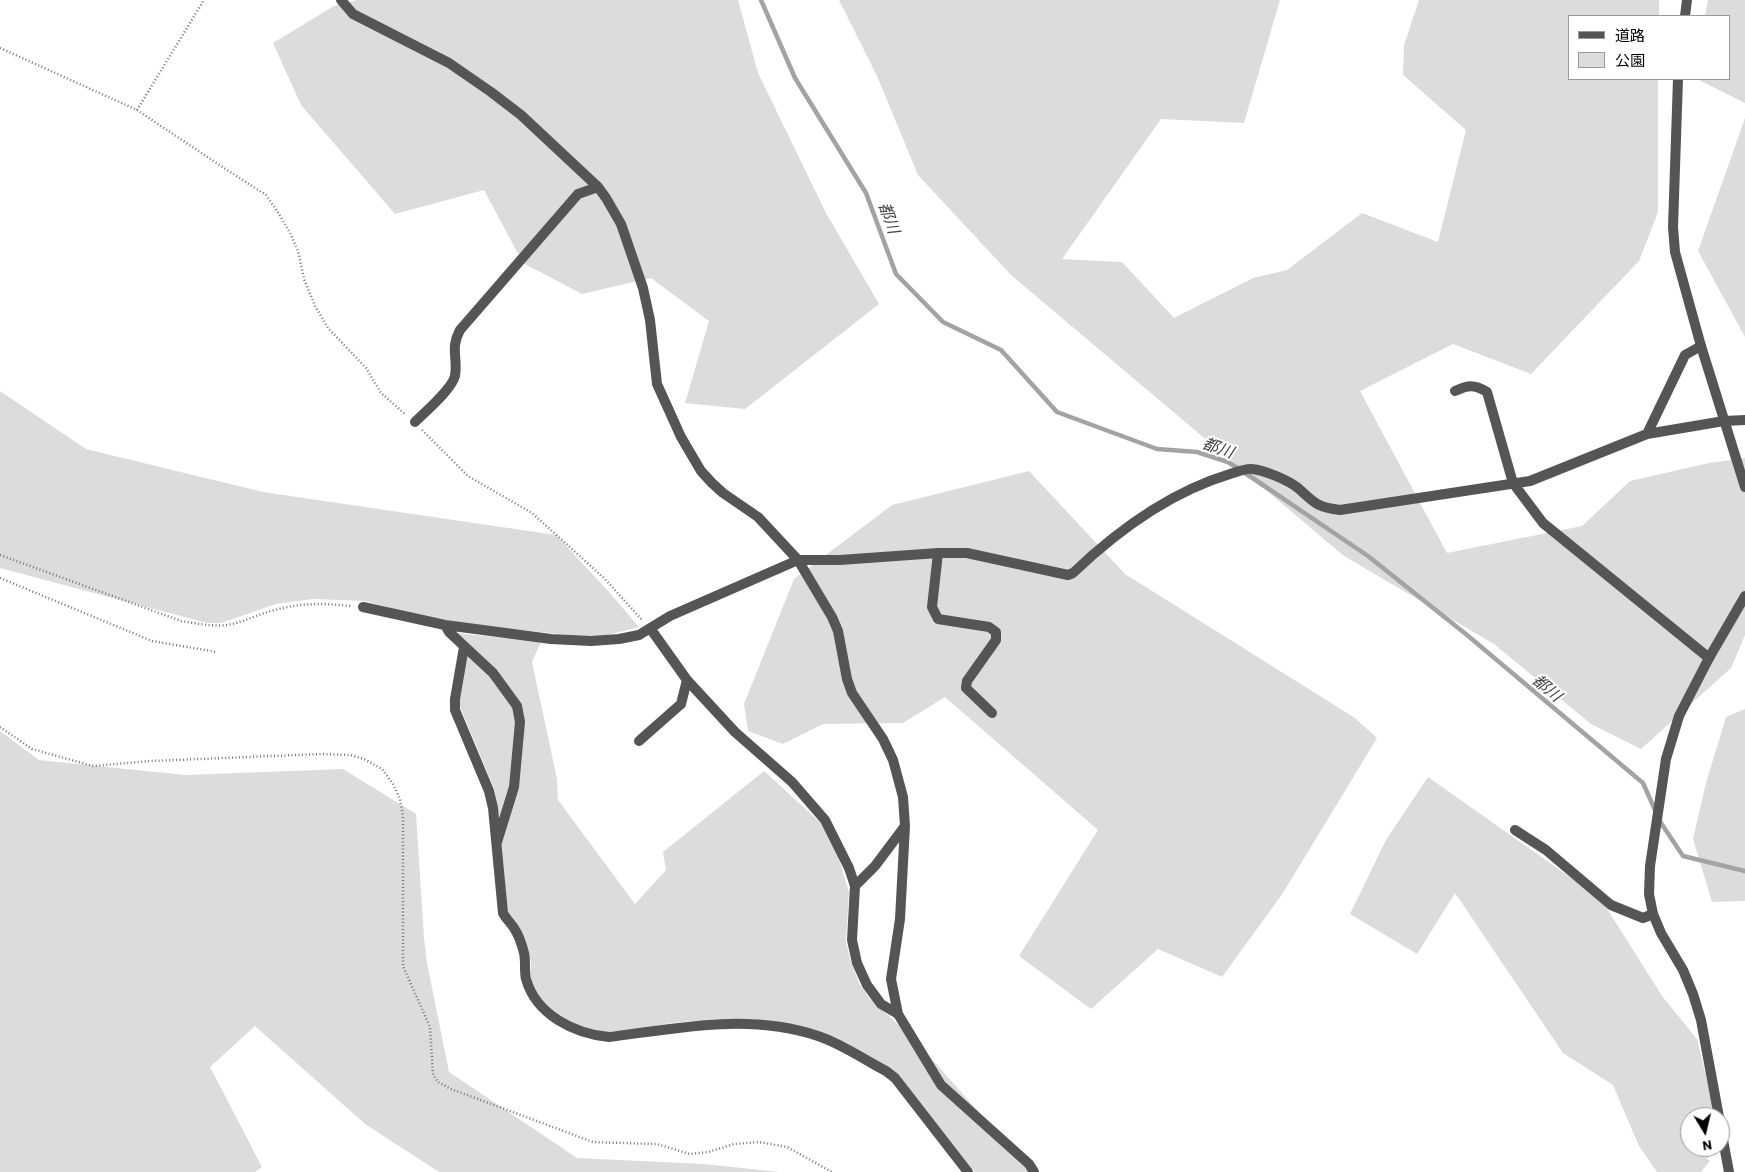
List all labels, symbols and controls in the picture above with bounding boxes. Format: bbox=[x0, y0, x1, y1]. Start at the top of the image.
legend bbox=[1568, 15, 1730, 80]
text: 道路 bbox=[1615, 26, 1645, 44]
text: 公園 bbox=[1615, 51, 1645, 69]
water label: 都川 bbox=[875, 200, 903, 236]
water label: 都川 bbox=[1200, 434, 1236, 462]
water label: 都川 bbox=[1529, 670, 1565, 706]
north arrow bbox=[1680, 1107, 1730, 1157]
text: N bbox=[1701, 1137, 1713, 1155]

